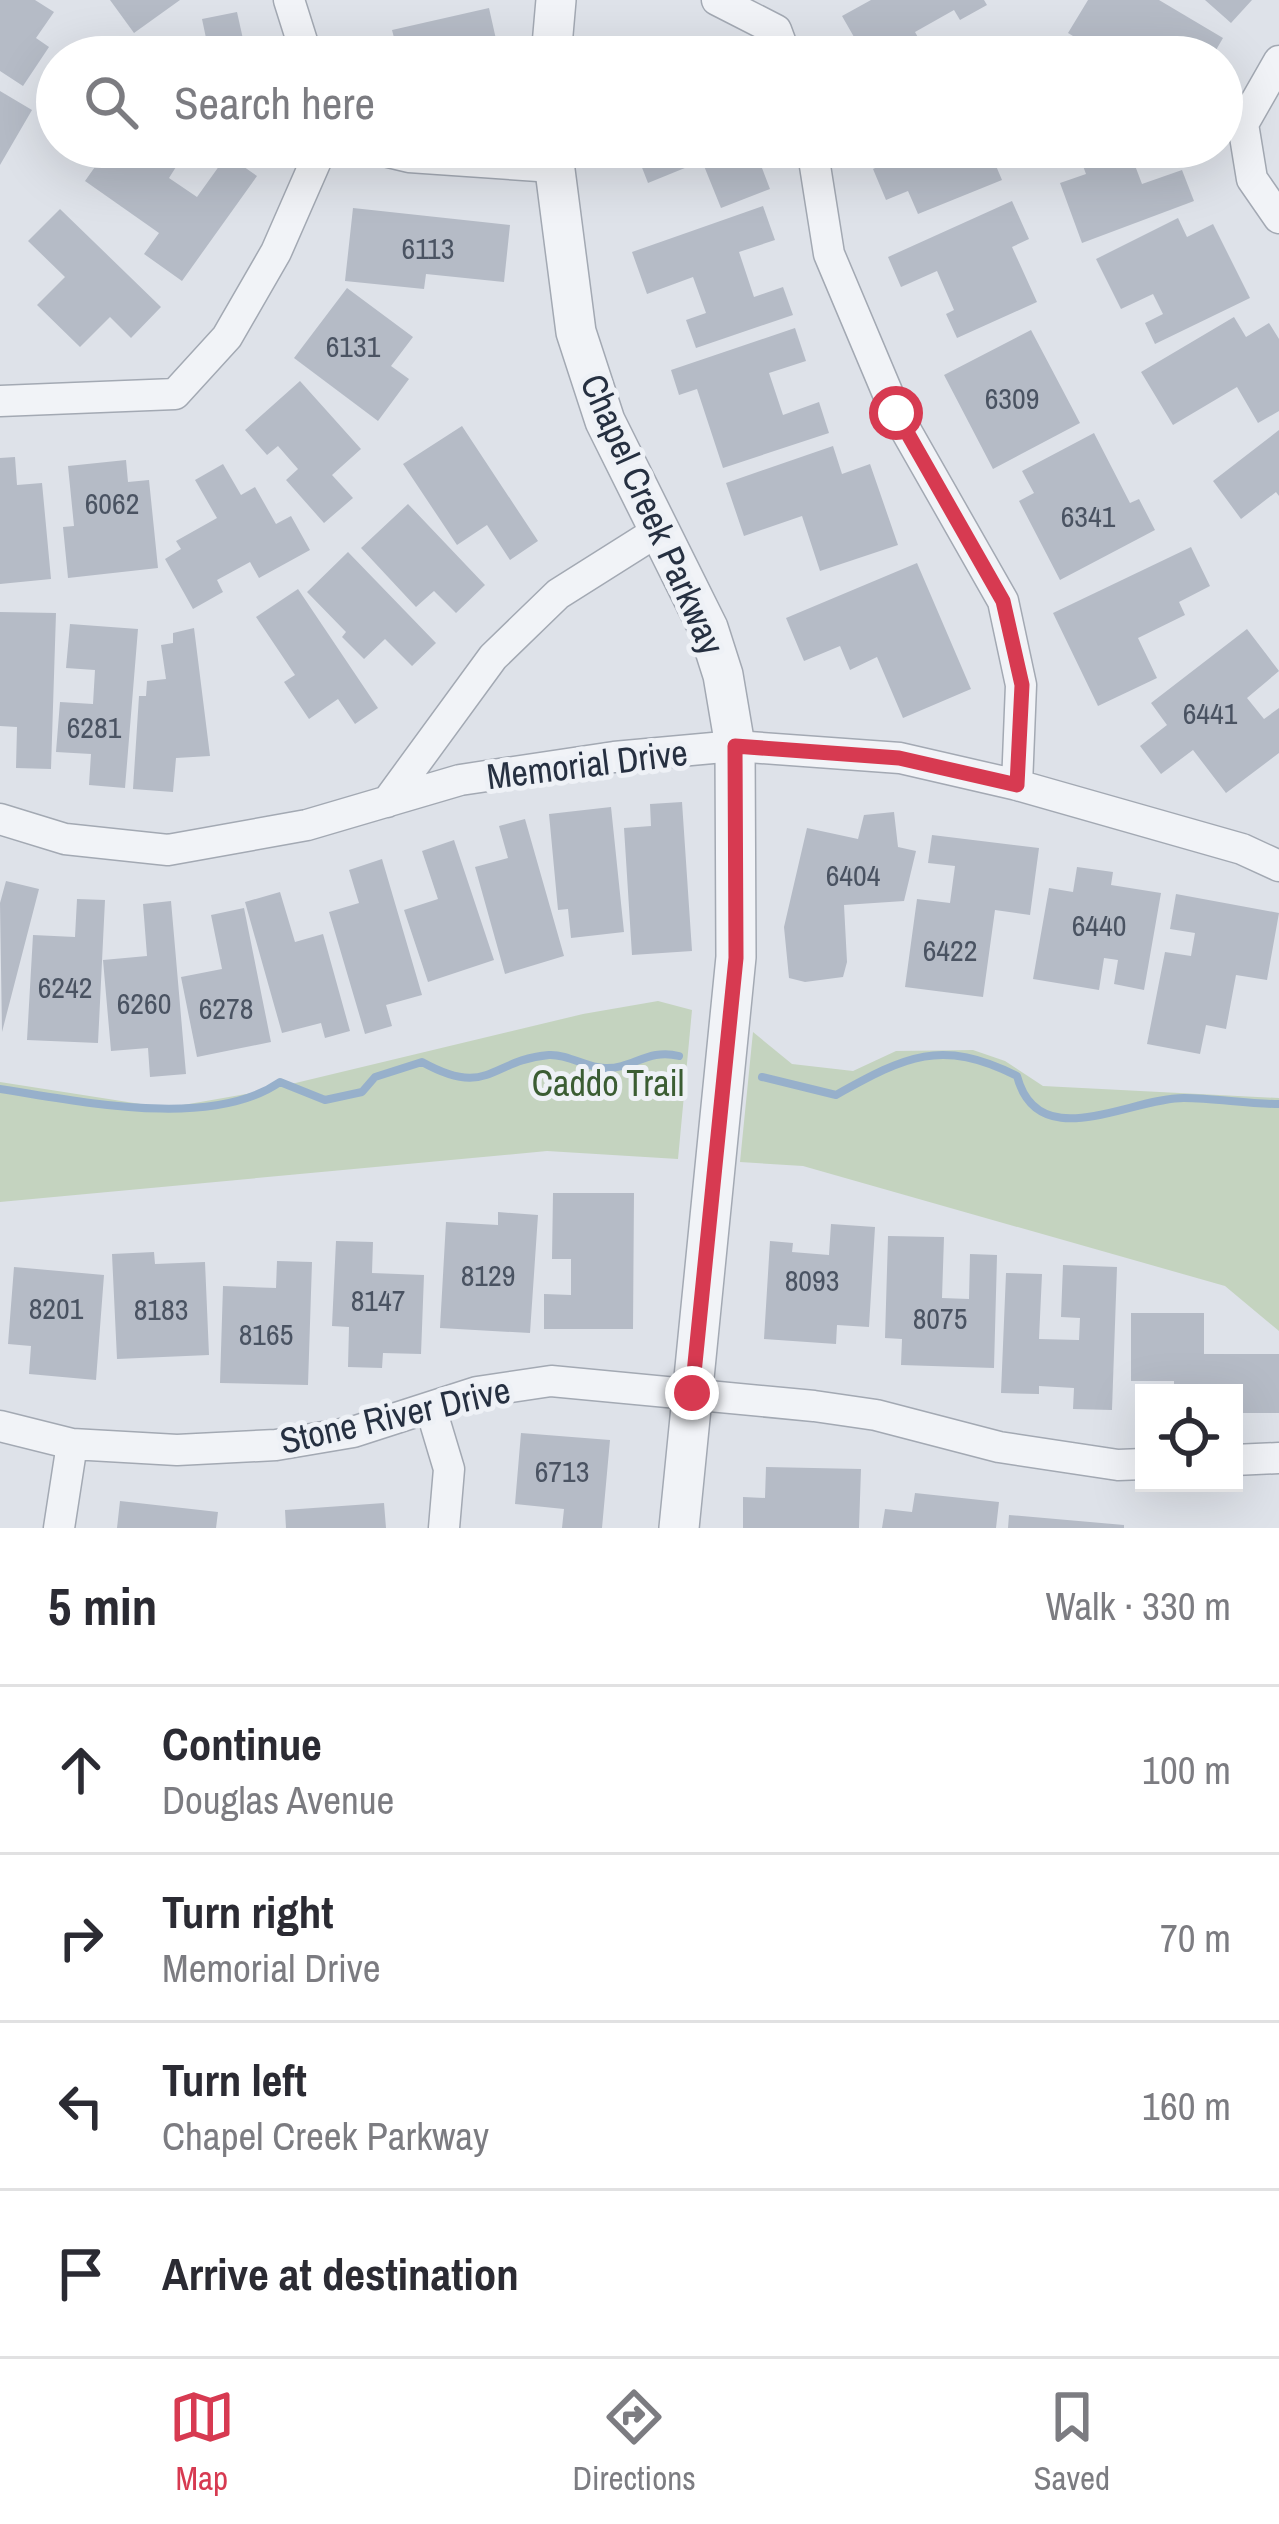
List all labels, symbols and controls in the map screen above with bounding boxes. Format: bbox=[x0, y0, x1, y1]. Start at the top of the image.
search box bbox=[36, 36, 1243, 168]
icon: search bbox=[78, 69, 144, 135]
text: Search here bbox=[174, 72, 375, 133]
house number: 6113 bbox=[402, 228, 454, 268]
house number: 6131 bbox=[326, 326, 381, 366]
street label: Chapel Creek Parkway bbox=[570, 366, 736, 662]
house number: 6309 bbox=[985, 378, 1039, 418]
route start bbox=[869, 386, 923, 440]
house number: 6062 bbox=[85, 483, 139, 523]
house number: 6341 bbox=[1061, 496, 1116, 536]
house number: 6441 bbox=[1183, 693, 1238, 733]
house number: 6281 bbox=[67, 707, 122, 747]
street label: Memorial Drive bbox=[484, 728, 690, 800]
house number: 6404 bbox=[826, 855, 881, 895]
house number: 6440 bbox=[1072, 905, 1126, 945]
house number: 6422 bbox=[923, 930, 977, 970]
house number: 6242 bbox=[38, 967, 92, 1007]
house number: 6260 bbox=[117, 983, 171, 1023]
house number: 6278 bbox=[199, 988, 253, 1028]
park label: Caddo Trail bbox=[532, 1059, 684, 1107]
house number: 8129 bbox=[461, 1255, 515, 1295]
house number: 8093 bbox=[785, 1260, 839, 1300]
house number: 8147 bbox=[351, 1280, 405, 1320]
house number: 8201 bbox=[29, 1288, 84, 1328]
house number: 8183 bbox=[134, 1289, 188, 1329]
house number: 8075 bbox=[913, 1298, 967, 1338]
house number: 8165 bbox=[239, 1314, 293, 1354]
street label: Stone River Drive bbox=[275, 1365, 515, 1465]
route end bbox=[665, 1366, 719, 1420]
map controls bbox=[1135, 1384, 1243, 1492]
button: locate bbox=[1135, 1384, 1243, 1492]
house number: 6713 bbox=[535, 1451, 589, 1491]
text: 5 min bbox=[48, 1572, 157, 1641]
text: Walk · 330 m bbox=[1046, 1580, 1231, 1632]
text: Continue bbox=[162, 1713, 322, 1774]
icon: ahead bbox=[48, 1737, 114, 1803]
text: 100 m bbox=[1142, 1744, 1231, 1796]
text: Douglas Avenue bbox=[162, 1774, 394, 1826]
text: Turn right bbox=[162, 1881, 334, 1942]
icon: right bbox=[48, 1905, 114, 1971]
text: 70 m bbox=[1160, 1912, 1231, 1964]
text: Memorial Drive bbox=[162, 1942, 381, 1994]
text: Turn left bbox=[162, 2049, 307, 2110]
icon: left bbox=[48, 2073, 114, 2139]
text: 160 m bbox=[1142, 2080, 1231, 2132]
text: Chapel Creek Parkway bbox=[162, 2110, 489, 2162]
icon: arrive bbox=[48, 2241, 114, 2307]
text: Arrive at destination bbox=[162, 2243, 519, 2304]
tab: Map bbox=[169, 2384, 235, 2500]
tab: Directions bbox=[572, 2384, 696, 2500]
tab: Saved bbox=[1033, 2384, 1110, 2500]

